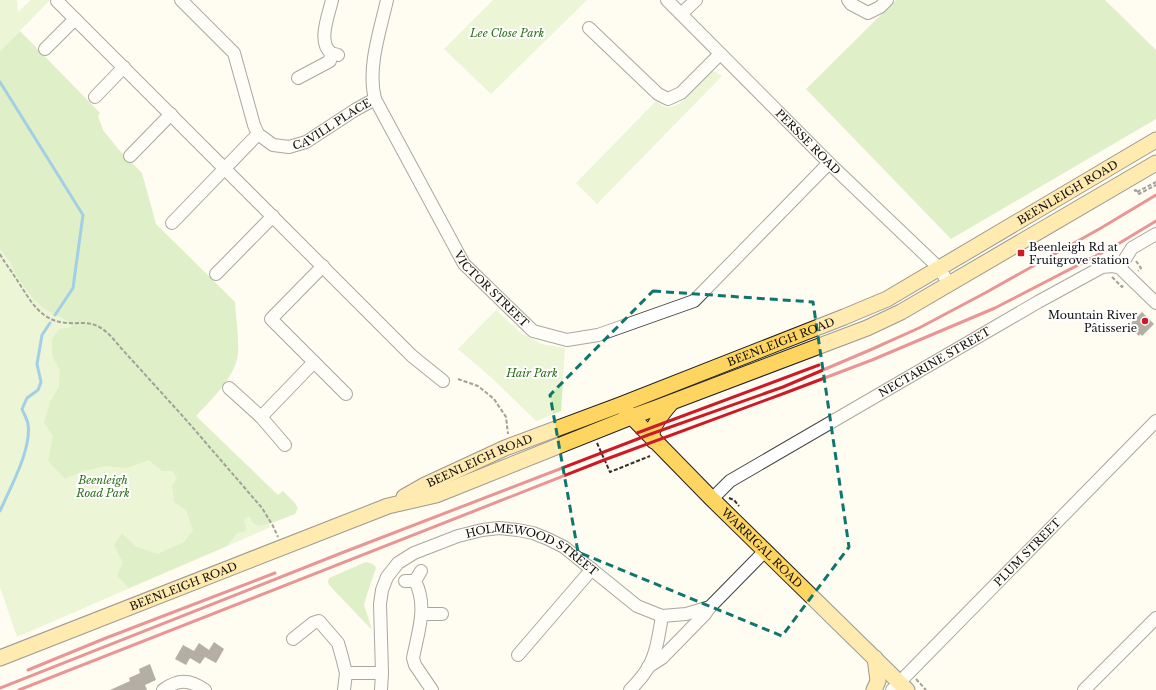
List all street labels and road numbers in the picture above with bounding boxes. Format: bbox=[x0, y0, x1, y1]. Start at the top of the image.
street label: CAVILL PLACE bbox=[291, 96, 373, 153]
street label: PERSSE ROAD bbox=[773, 106, 844, 177]
street label: BEENLEIGH ROAD bbox=[1015, 157, 1121, 227]
street label: VICTOR STREET bbox=[451, 247, 532, 330]
street label: BEENLEIGH ROAD bbox=[725, 314, 837, 369]
street label: NECTARINE STREET bbox=[876, 324, 993, 400]
street label: BEENLEIGH ROAD bbox=[424, 431, 535, 490]
street label: WARRIGAL ROAD bbox=[718, 504, 806, 591]
street label: PLUM STREET bbox=[991, 515, 1064, 589]
street label: HOLMEWOOD STREET bbox=[464, 520, 601, 579]
street label: BEENLEIGH ROAD bbox=[128, 559, 240, 614]

